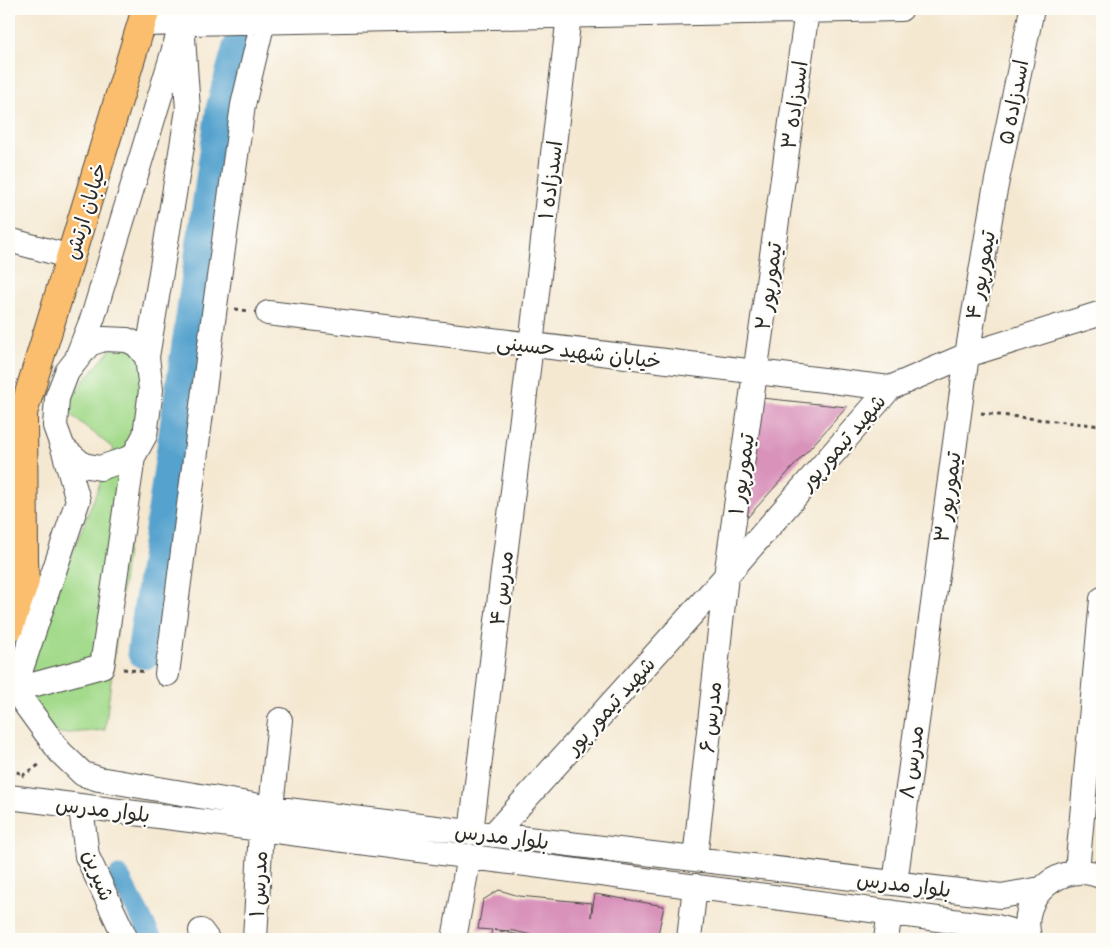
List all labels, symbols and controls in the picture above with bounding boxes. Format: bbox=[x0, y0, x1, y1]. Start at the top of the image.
street label: اسدزاده ۵ bbox=[992, 57, 1034, 147]
street label: اسدزاده ۳ bbox=[775, 59, 813, 151]
street label: اسدزاده ۱ bbox=[533, 139, 567, 221]
street label: خیابان ارتش bbox=[58, 160, 112, 263]
street label: تیمورپور ۴ bbox=[960, 228, 1001, 322]
street label: تیمورپور ۲ bbox=[749, 240, 788, 332]
street label: خیابان شهید حسینی bbox=[495, 328, 663, 375]
street label: شهید تیمورپور bbox=[793, 389, 891, 497]
street label: تیمورپور ۱ bbox=[723, 431, 760, 516]
street label: تیمورپور ۳ bbox=[928, 449, 967, 544]
street label: مدرس ۴ bbox=[484, 549, 518, 627]
street label: شهید تیمور پور bbox=[559, 651, 661, 761]
street label: مدرس ۶ bbox=[694, 680, 726, 754]
street label: مدرس ۸ bbox=[893, 724, 929, 800]
street label: بلوار مدرس bbox=[54, 791, 152, 828]
street label: بلوار مدرس bbox=[453, 818, 551, 855]
street label: شیرین bbox=[78, 846, 120, 904]
street label: مدرس ۱ bbox=[244, 850, 272, 918]
street label: بلوار مدرس bbox=[855, 866, 953, 903]

